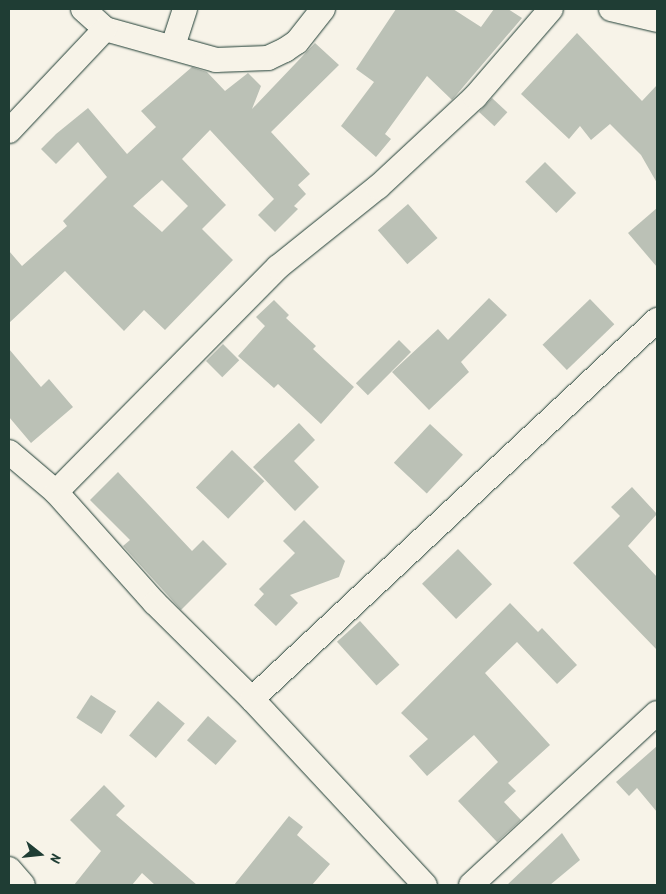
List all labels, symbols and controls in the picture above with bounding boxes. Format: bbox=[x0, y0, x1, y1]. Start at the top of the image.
north arrow bbox=[15, 829, 65, 879]
text: N bbox=[43, 851, 66, 865]

